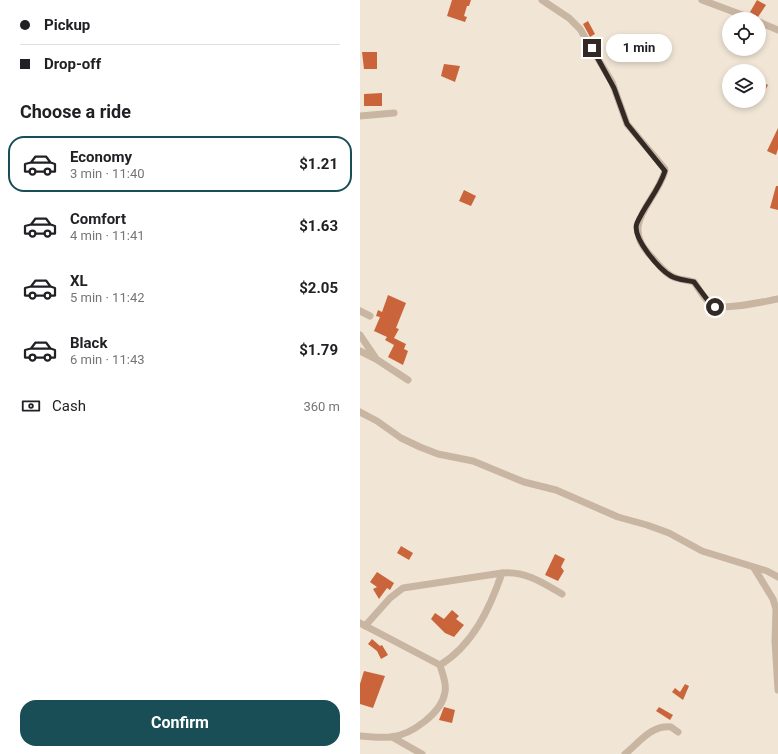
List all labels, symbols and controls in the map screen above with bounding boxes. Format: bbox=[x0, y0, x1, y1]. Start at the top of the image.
map controls bbox=[722, 12, 766, 108]
button: locate bbox=[722, 12, 766, 56]
text: Pickup bbox=[44, 16, 90, 34]
callout: 1 min bbox=[606, 34, 672, 62]
route end bbox=[583, 39, 601, 57]
text: 1 min bbox=[623, 40, 655, 55]
text: Drop-off bbox=[44, 55, 101, 73]
button: layers bbox=[722, 64, 766, 108]
text: Choose a ride bbox=[20, 101, 131, 122]
icon: car bbox=[22, 146, 58, 182]
text: Economy bbox=[70, 148, 132, 166]
text: $1.21 bbox=[299, 155, 338, 173]
text: 3 min · 11:40 bbox=[70, 166, 145, 181]
icon: car bbox=[22, 208, 58, 244]
text: Comfort bbox=[70, 210, 126, 228]
text: $1.63 bbox=[299, 217, 338, 235]
text: 4 min · 11:41 bbox=[70, 228, 145, 243]
icon: car bbox=[22, 270, 58, 306]
text: XL bbox=[70, 272, 88, 290]
text: $2.05 bbox=[299, 279, 338, 297]
text: 5 min · 11:42 bbox=[70, 290, 145, 305]
route start bbox=[706, 298, 724, 316]
icon: car bbox=[22, 332, 58, 368]
text: Black bbox=[70, 334, 107, 352]
text: $1.79 bbox=[299, 341, 338, 359]
text: 6 min · 11:43 bbox=[70, 352, 145, 367]
icon: cash bbox=[20, 395, 42, 417]
text: Cash bbox=[52, 397, 86, 415]
text: 360 m bbox=[303, 399, 340, 414]
button: Confirm bbox=[20, 700, 340, 746]

